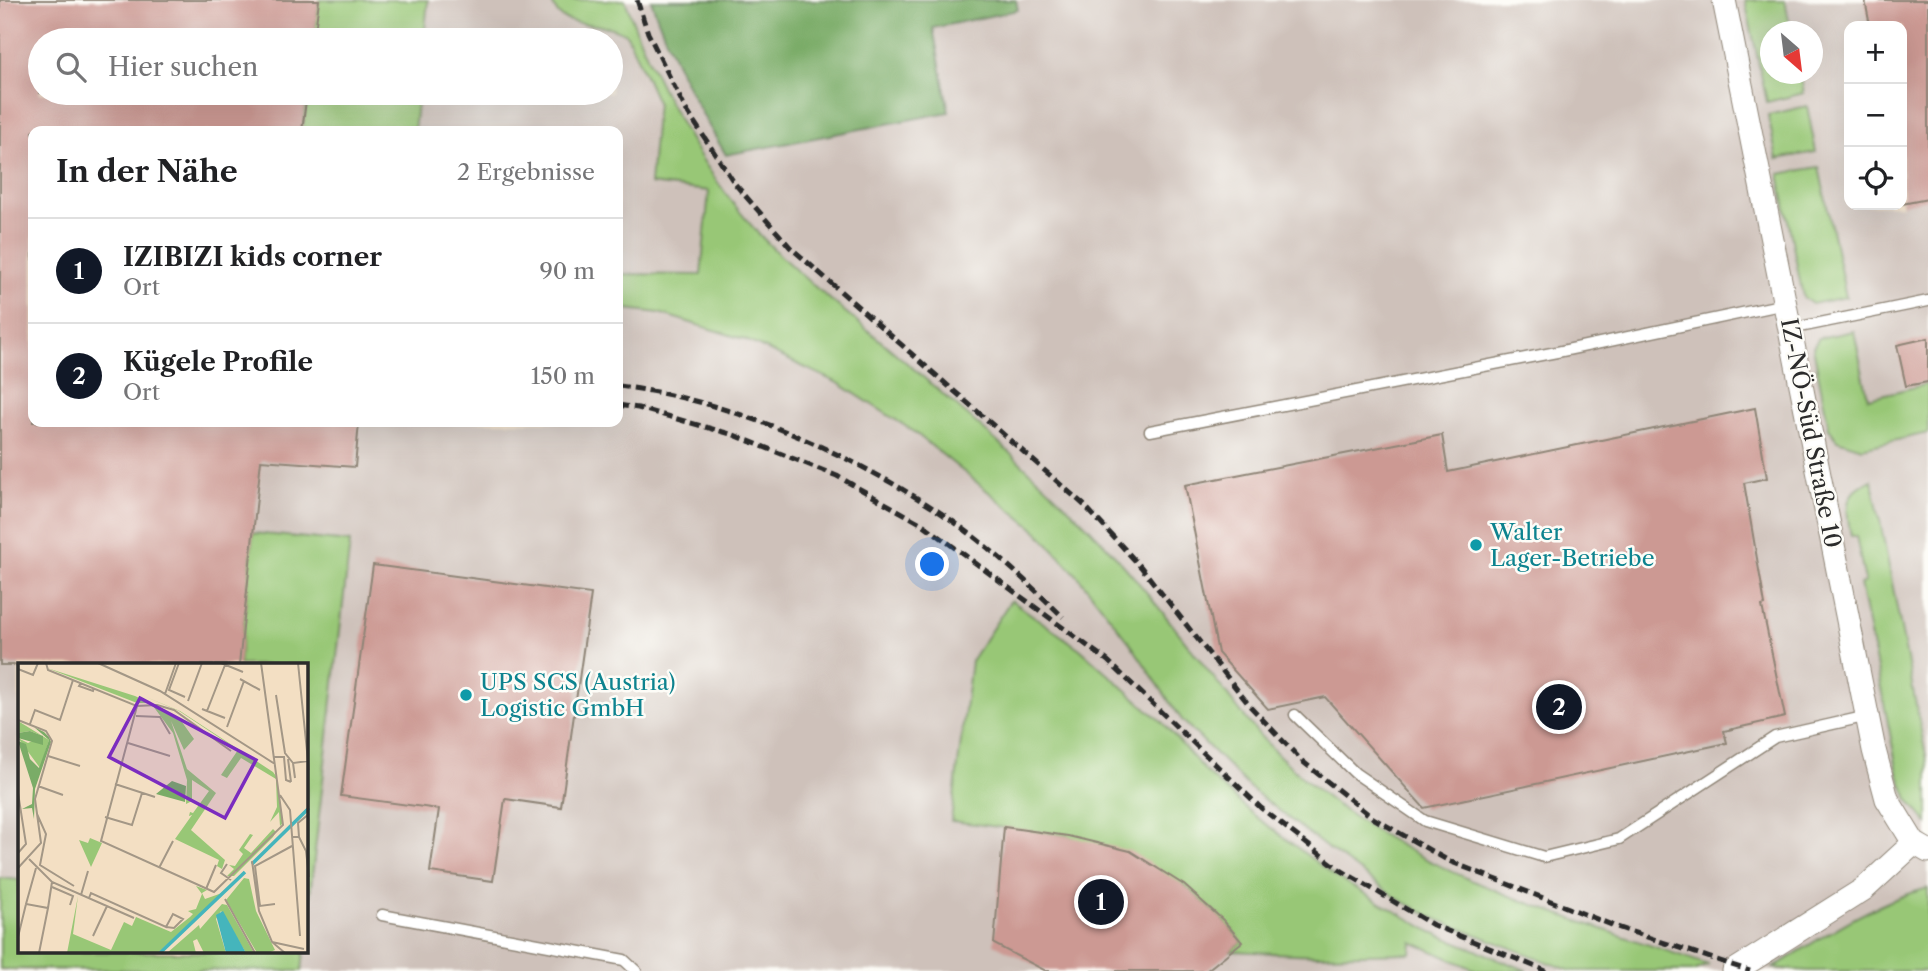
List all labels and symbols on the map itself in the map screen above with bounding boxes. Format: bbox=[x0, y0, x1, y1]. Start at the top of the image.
north arrow bbox=[1760, 21, 1823, 84]
street label: IZ-NÖ-Süd Straße 10 bbox=[1775, 316, 1847, 550]
place label: Walter Lager-Betriebe bbox=[1489, 518, 1655, 572]
marker: Walter Lager-Betriebe bbox=[1468, 537, 1484, 553]
your location bbox=[915, 547, 949, 581]
inset map bbox=[18, 663, 308, 954]
place label: UPS SCS (Austria) Logistic GmbH bbox=[480, 668, 676, 722]
pin: 2 bbox=[1536, 681, 1582, 733]
marker: UPS SCS (Austria) Logistic GmbH bbox=[458, 687, 474, 703]
pin: 1 bbox=[1078, 876, 1124, 928]

